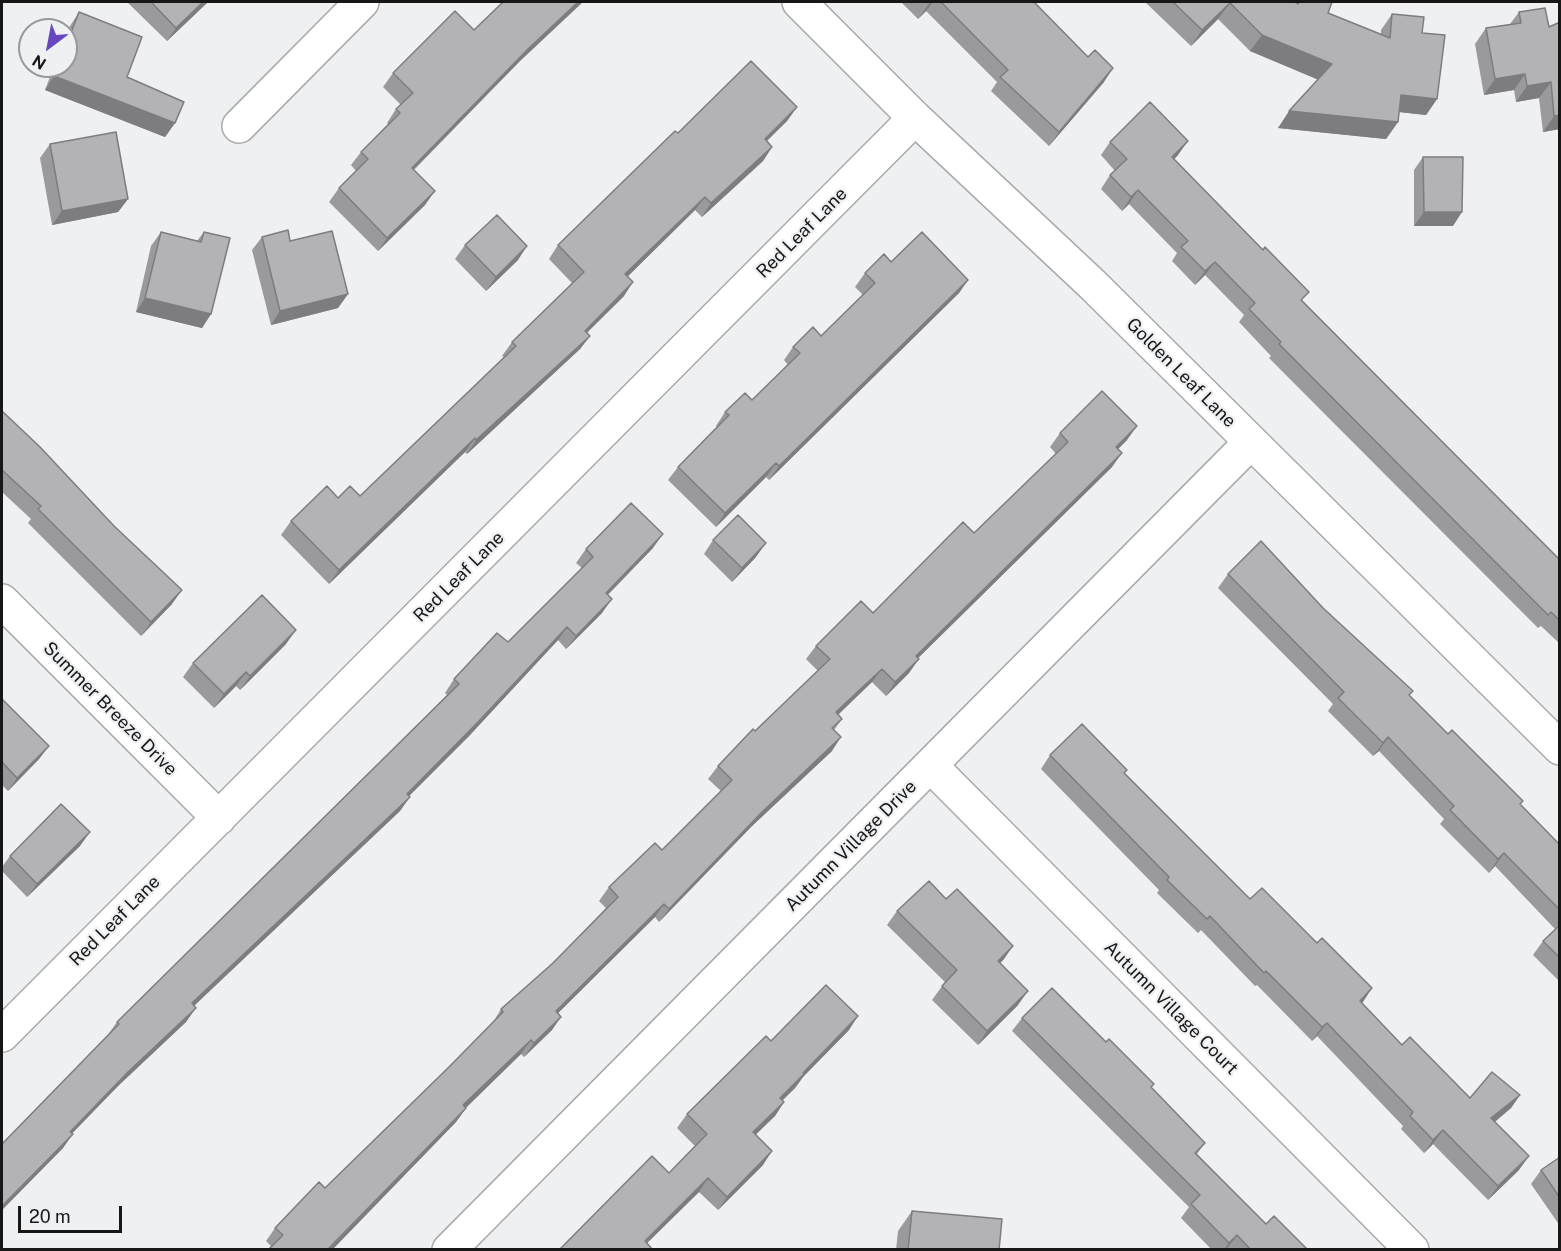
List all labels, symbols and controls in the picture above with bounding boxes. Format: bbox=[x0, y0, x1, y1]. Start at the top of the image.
north arrow bbox=[18, 18, 78, 78]
text: N bbox=[29, 51, 50, 73]
street label: Red Leaf Lane bbox=[752, 183, 852, 283]
street label: Golden Leaf Lane bbox=[1122, 314, 1240, 432]
street label: Red Leaf Lane bbox=[409, 527, 509, 627]
street label: Summer Breeze Drive bbox=[38, 637, 182, 781]
street label: Autumn Village Drive bbox=[781, 776, 921, 916]
street label: Red Leaf Lane bbox=[65, 871, 165, 971]
street label: Autumn Village Court bbox=[1100, 937, 1242, 1079]
scale bar bbox=[21, 1194, 124, 1232]
text: 20 m bbox=[29, 1206, 71, 1227]

